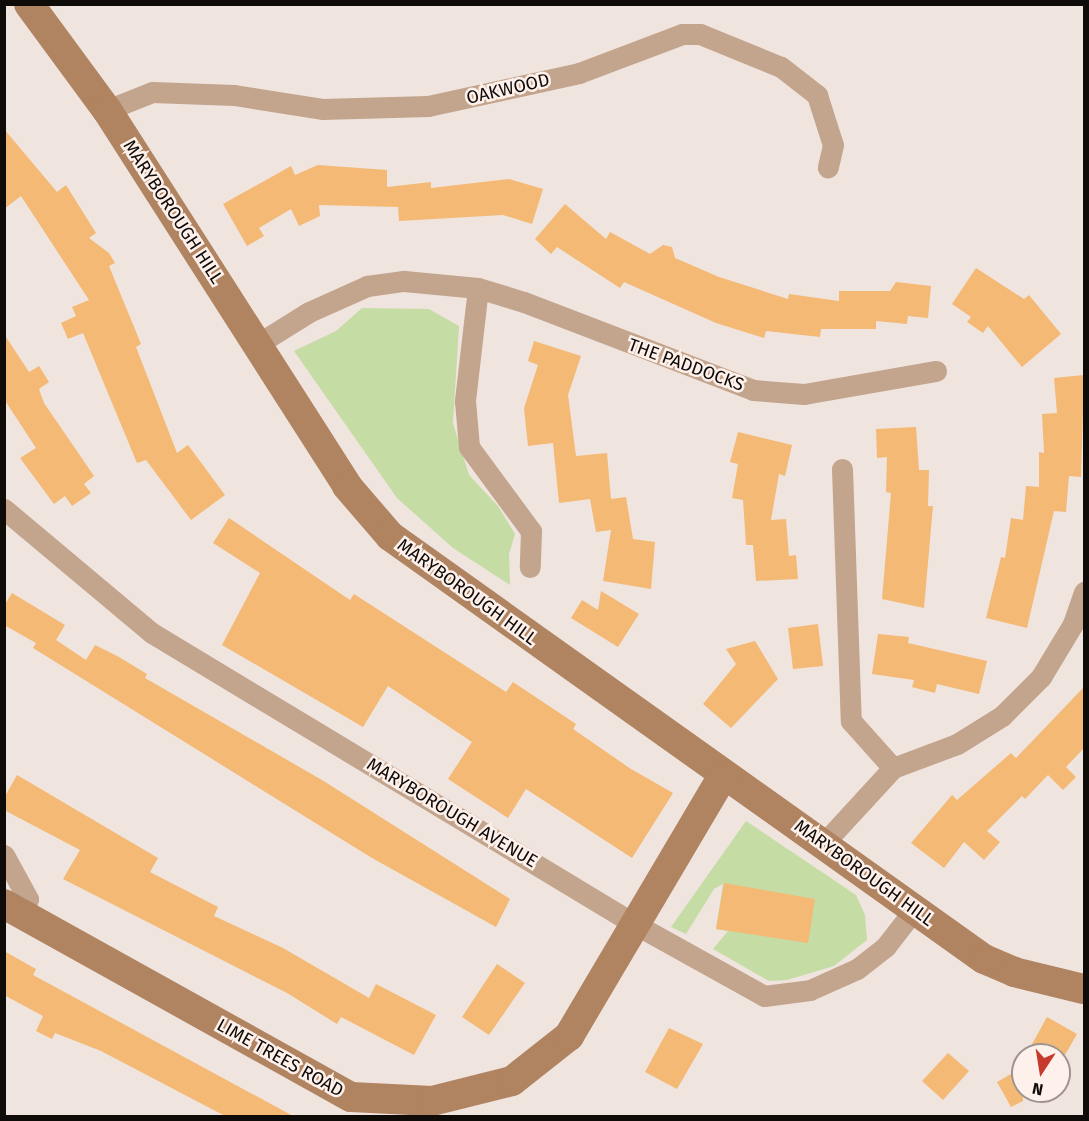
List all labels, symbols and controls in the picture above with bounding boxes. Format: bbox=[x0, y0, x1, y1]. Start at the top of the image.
street label: OAKWOOD bbox=[464, 69, 552, 109]
street label: MARYBOROUGH HILL bbox=[118, 136, 228, 288]
street label: THE PADDOCKS bbox=[625, 334, 747, 396]
street label: MARYBOROUGH HILL bbox=[393, 534, 541, 650]
street label: MARYBOROUGH AVENUE bbox=[363, 754, 541, 872]
street label: MARYBOROUGH HILL bbox=[790, 815, 938, 931]
street label: LIME TREES ROAD bbox=[213, 1014, 347, 1102]
north arrow bbox=[1011, 1043, 1071, 1103]
text: N bbox=[1030, 1079, 1045, 1100]

